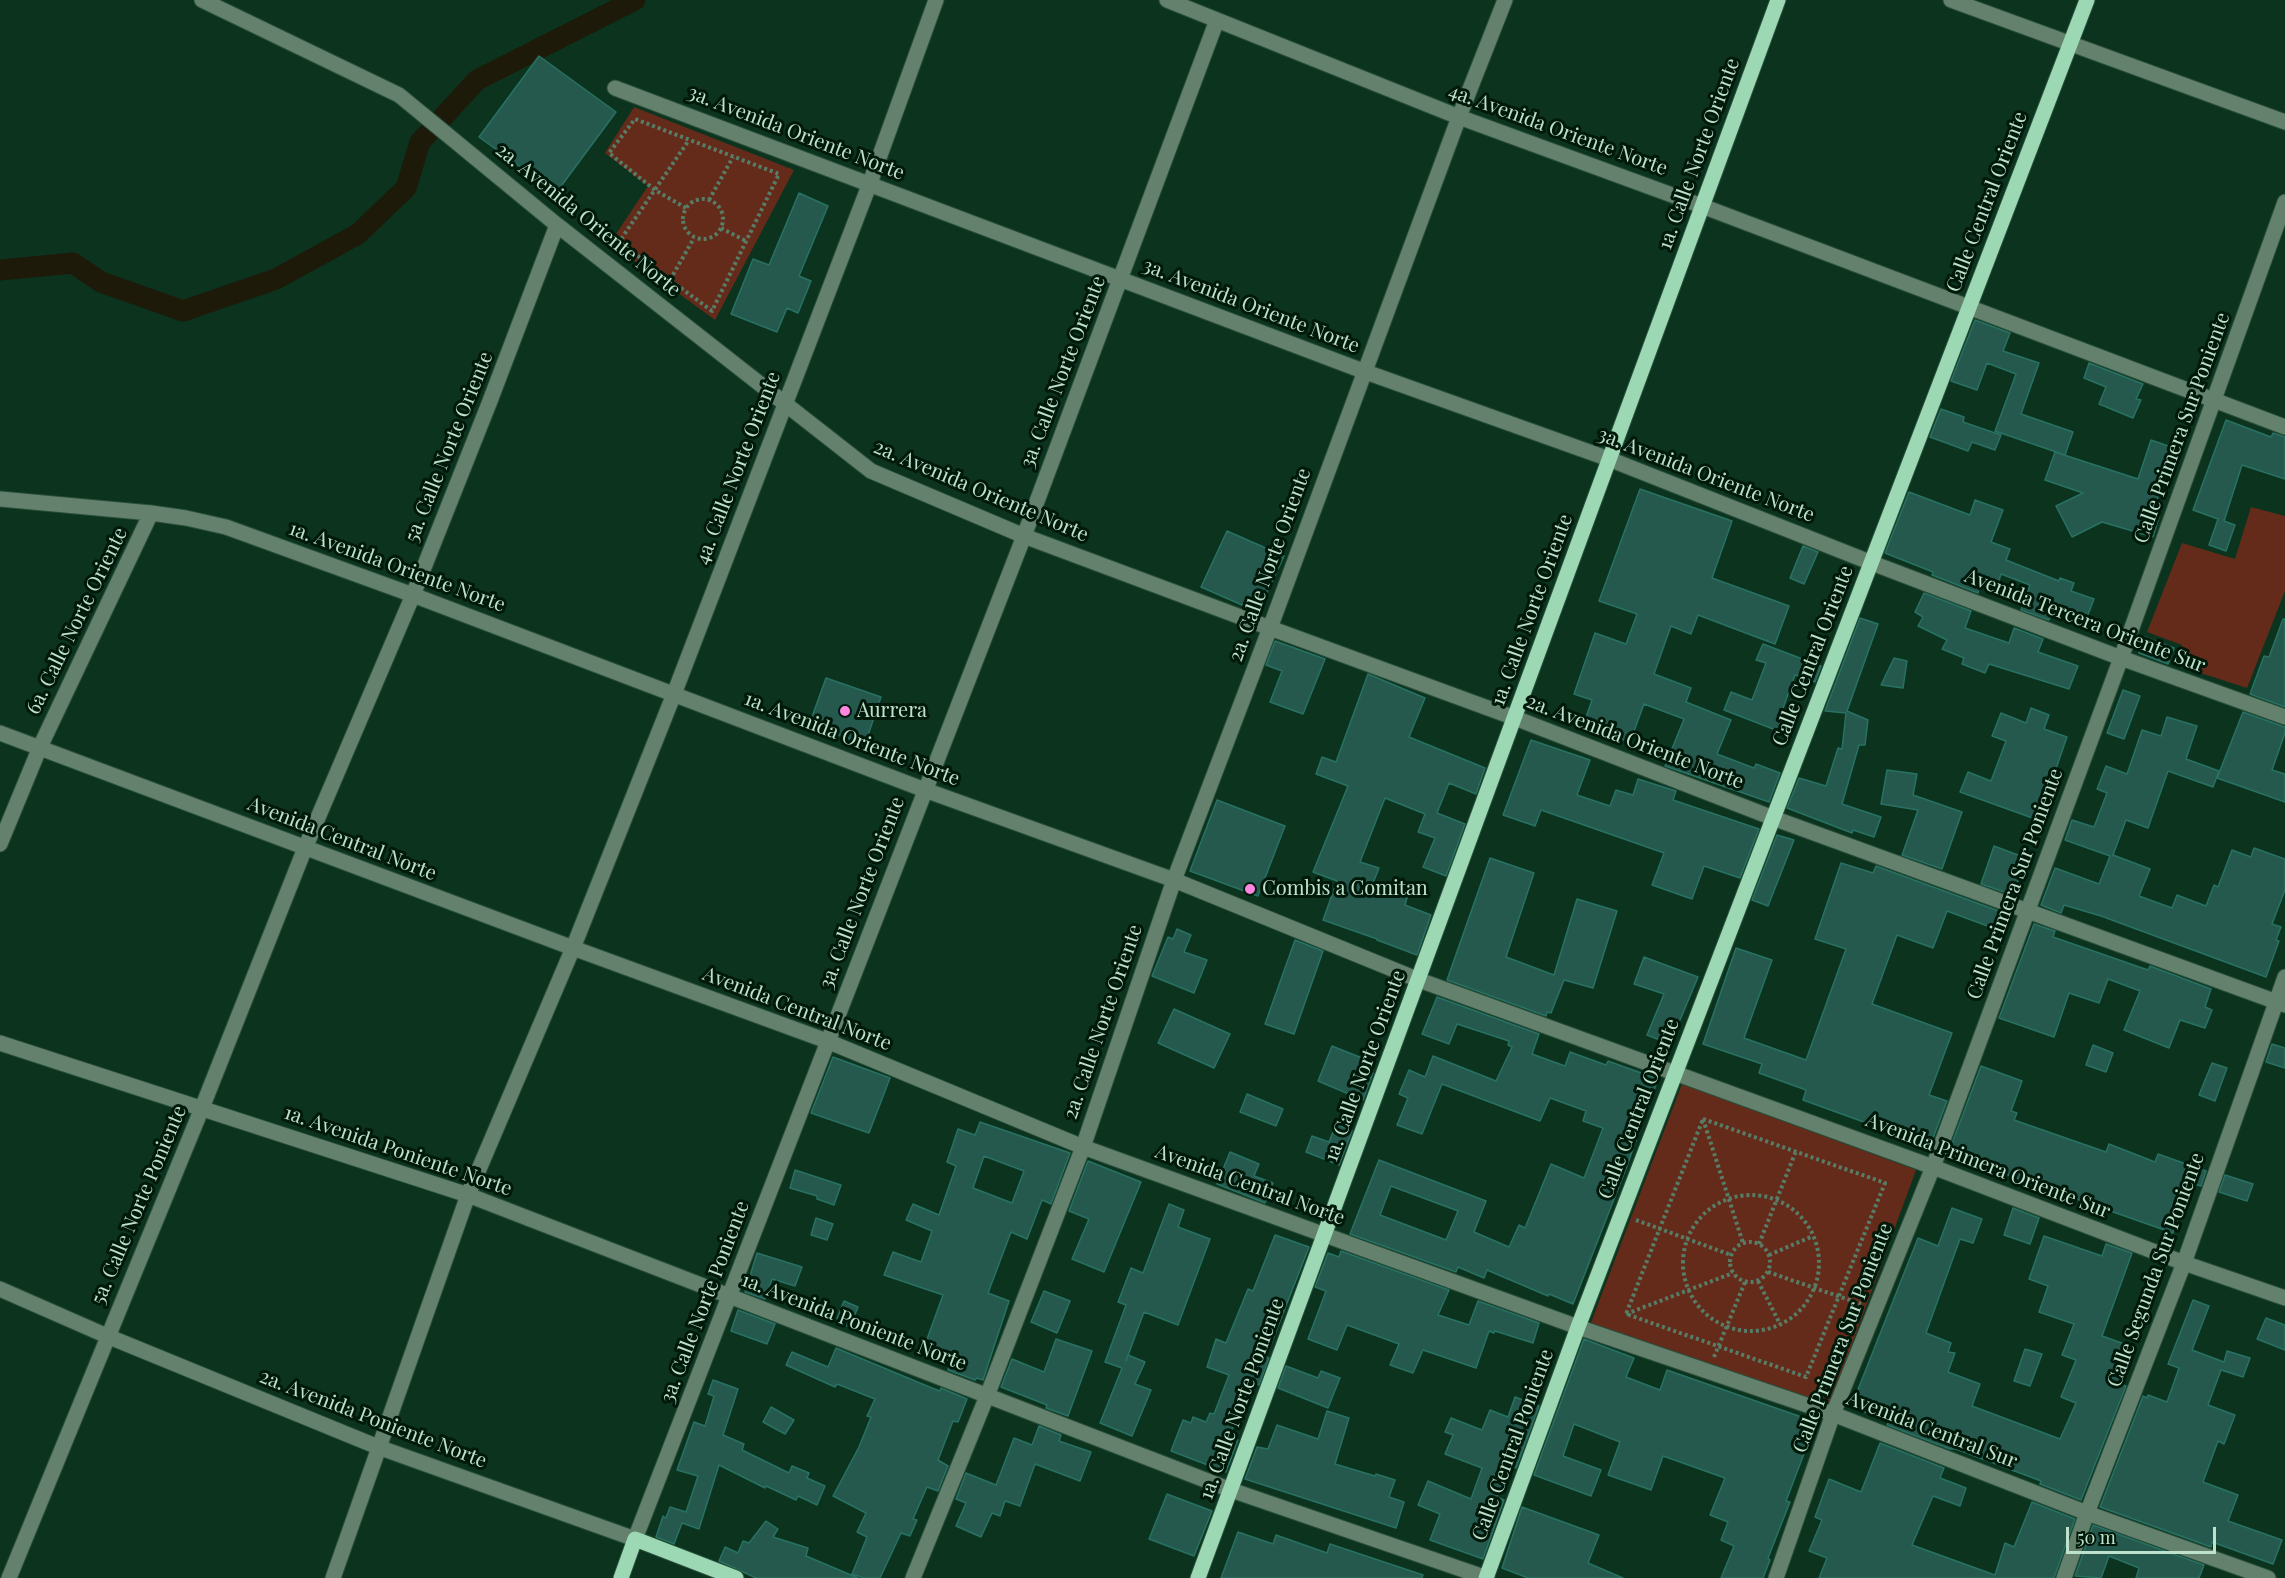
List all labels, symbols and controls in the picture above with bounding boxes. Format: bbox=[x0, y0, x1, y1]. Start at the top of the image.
street label: 1a. Calle Norte Oriente bbox=[1653, 55, 1745, 253]
street label: 4a. Avenida Oriente Norte bbox=[1445, 79, 1671, 181]
street label: 3a. Avenida Oriente Norte bbox=[684, 81, 908, 185]
street label: Calle Central Oriente bbox=[1942, 108, 2032, 296]
street label: 2a. Avenida Oriente Norte bbox=[491, 138, 685, 302]
street label: 3a. Avenida Oriente Norte bbox=[1139, 254, 1363, 358]
street label: 3a. Calle Norte Oriente bbox=[1015, 273, 1111, 471]
street label: Calle Primera Sur Poniente bbox=[2129, 309, 2235, 547]
street label: 5a. Calle Norte Oriente bbox=[400, 348, 498, 546]
street label: 4a. Calle Norte Oriente bbox=[690, 368, 786, 568]
street label: 3a. Avenida Oriente Norte bbox=[1594, 423, 1818, 527]
street label: 2a. Avenida Oriente Norte bbox=[870, 435, 1092, 547]
street label: 2a. Calle Norte Oriente bbox=[1224, 465, 1316, 665]
street label: 1a. Calle Norte Oriente bbox=[1486, 511, 1578, 709]
street label: 1a. Avenida Oriente Norte bbox=[285, 517, 509, 617]
street label: 6a. Calle Norte Oriente bbox=[21, 524, 133, 718]
street label: Calle Central Oriente bbox=[1768, 562, 1858, 750]
street label: Avenida Tercera Oriente Sur bbox=[1961, 564, 2209, 678]
street label: 1a. Avenida Oriente Norte bbox=[741, 687, 963, 791]
street label: 2a. Avenida Oriente Norte bbox=[1523, 689, 1747, 795]
place label: Aurrera bbox=[857, 699, 927, 723]
marker: Aurrera bbox=[838, 704, 852, 718]
street label: Calle Primera Sur Poniente bbox=[1962, 765, 2068, 1003]
street label: Avenida Central Norte bbox=[244, 792, 440, 886]
street label: 3a. Calle Norte Oriente bbox=[814, 794, 910, 992]
place label: Combis a Comitan bbox=[1262, 877, 1428, 901]
marker: Combis a Comitan bbox=[1243, 882, 1257, 896]
street label: 2a. Calle Norte Oriente bbox=[1058, 922, 1148, 1122]
street label: Avenida Central Norte bbox=[699, 962, 895, 1056]
street label: 1a. Calle Norte Oriente bbox=[1319, 967, 1411, 1165]
street label: Calle Central Oriente bbox=[1594, 1015, 1684, 1203]
street label: 1a. Avenida Poniente Norte bbox=[281, 1101, 515, 1201]
street label: 5a. Calle Norte Poniente bbox=[86, 1102, 192, 1308]
street label: Avenida Primera Oriente Sur bbox=[1862, 1108, 2114, 1224]
street label: Avenida Central Norte bbox=[1152, 1140, 1348, 1230]
street label: Calle Segunda Sur Poniente bbox=[2102, 1150, 2210, 1390]
street label: 3a. Calle Norte Poniente bbox=[655, 1198, 755, 1406]
street label: Calle Primera Sur Poniente bbox=[1788, 1220, 1898, 1456]
street label: 1a. Avenida Poniente Norte bbox=[738, 1268, 970, 1376]
street label: 1a. Calle Norte Poniente bbox=[1194, 1295, 1290, 1503]
street label: Calle Central Poniente bbox=[1467, 1346, 1559, 1544]
street label: 2a. Avenida Poniente Norte bbox=[256, 1365, 490, 1473]
street label: Avenida Central Sur bbox=[1843, 1386, 2021, 1474]
scale bar bbox=[2069, 1515, 2219, 1553]
text: 50 m bbox=[2077, 1525, 2116, 1549]

